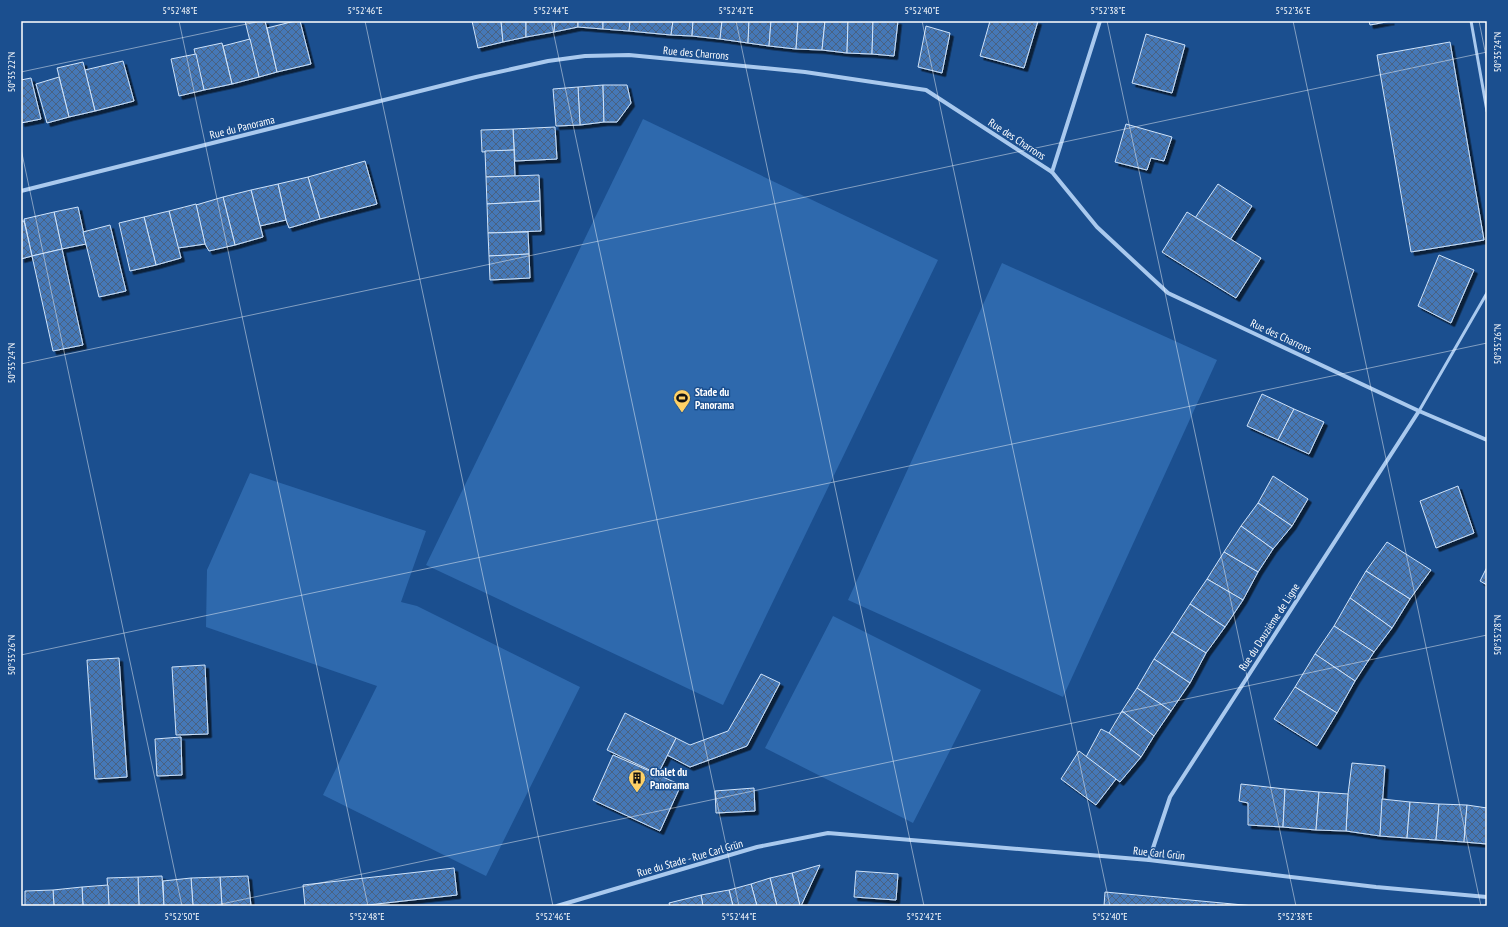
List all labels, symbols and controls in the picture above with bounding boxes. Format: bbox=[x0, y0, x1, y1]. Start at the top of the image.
text: 5°52'48"E bbox=[163, 4, 197, 17]
text: 5°52'46"E bbox=[348, 4, 382, 17]
text: 5°52'44"E bbox=[534, 4, 568, 17]
text: 5°52'42"E bbox=[719, 4, 753, 17]
text: 5°52'40"E bbox=[905, 4, 939, 17]
text: 5°52'38"E bbox=[1091, 4, 1125, 17]
text: 5°52'36"E bbox=[1276, 4, 1310, 17]
text: 50°35'24"N bbox=[1491, 32, 1504, 72]
street label: Rue des Charrons bbox=[663, 43, 730, 63]
text: 50°35'22"N bbox=[5, 52, 18, 92]
street label: Rue du Panorama bbox=[208, 112, 276, 142]
street label: Rue des Charrons bbox=[986, 115, 1049, 163]
street label: Rue des Charrons bbox=[1248, 316, 1314, 356]
text: 50°35'26"N bbox=[1491, 324, 1504, 364]
text: 50°35'24"N bbox=[5, 343, 18, 383]
place label: Stade du Panorama bbox=[695, 385, 734, 412]
sports icon: Stade du Panorama bbox=[672, 388, 692, 413]
street label: Rue du Douzième de Ligne bbox=[1235, 580, 1303, 673]
text: 50°35'28"N bbox=[1491, 615, 1504, 655]
text: 50°35'26"N bbox=[5, 635, 18, 675]
place label: Chalet du Panorama bbox=[650, 765, 689, 792]
building icon: Chalet du Panorama bbox=[627, 768, 647, 793]
street label: Rue du Stade - Rue Carl Grün bbox=[635, 836, 745, 880]
street label: Rue Carl Grün bbox=[1132, 843, 1186, 863]
text: 5°52'50"E bbox=[165, 910, 199, 923]
text: 5°52'48"E bbox=[350, 910, 384, 923]
text: 5°52'46"E bbox=[536, 910, 570, 923]
text: 5°52'44"E bbox=[722, 910, 756, 923]
text: 5°52'42"E bbox=[907, 910, 941, 923]
text: 5°52'40"E bbox=[1093, 910, 1127, 923]
text: 5°52'38"E bbox=[1278, 910, 1312, 923]

